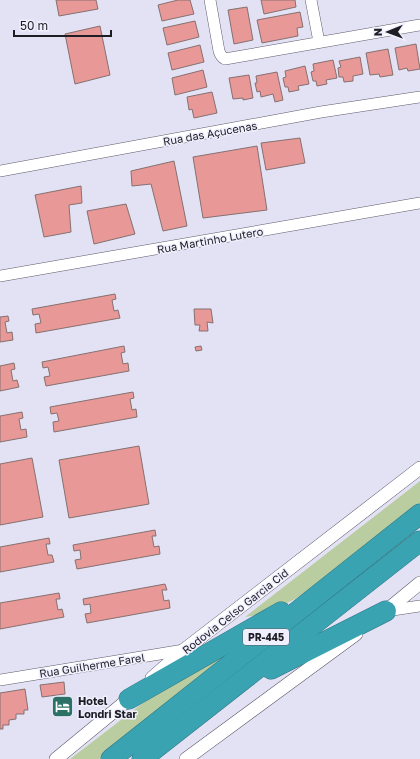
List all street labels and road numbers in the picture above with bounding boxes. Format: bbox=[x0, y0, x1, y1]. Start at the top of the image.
street label: Rua das Açucenas bbox=[162, 118, 258, 148]
street label: Rua Martinho Lutero bbox=[156, 224, 264, 256]
street label: Rodovia Celso Garcia Cid bbox=[179, 566, 291, 656]
road number: PR-445 bbox=[243, 629, 289, 645]
street label: Rua Guilherme Farel bbox=[38, 650, 146, 680]

